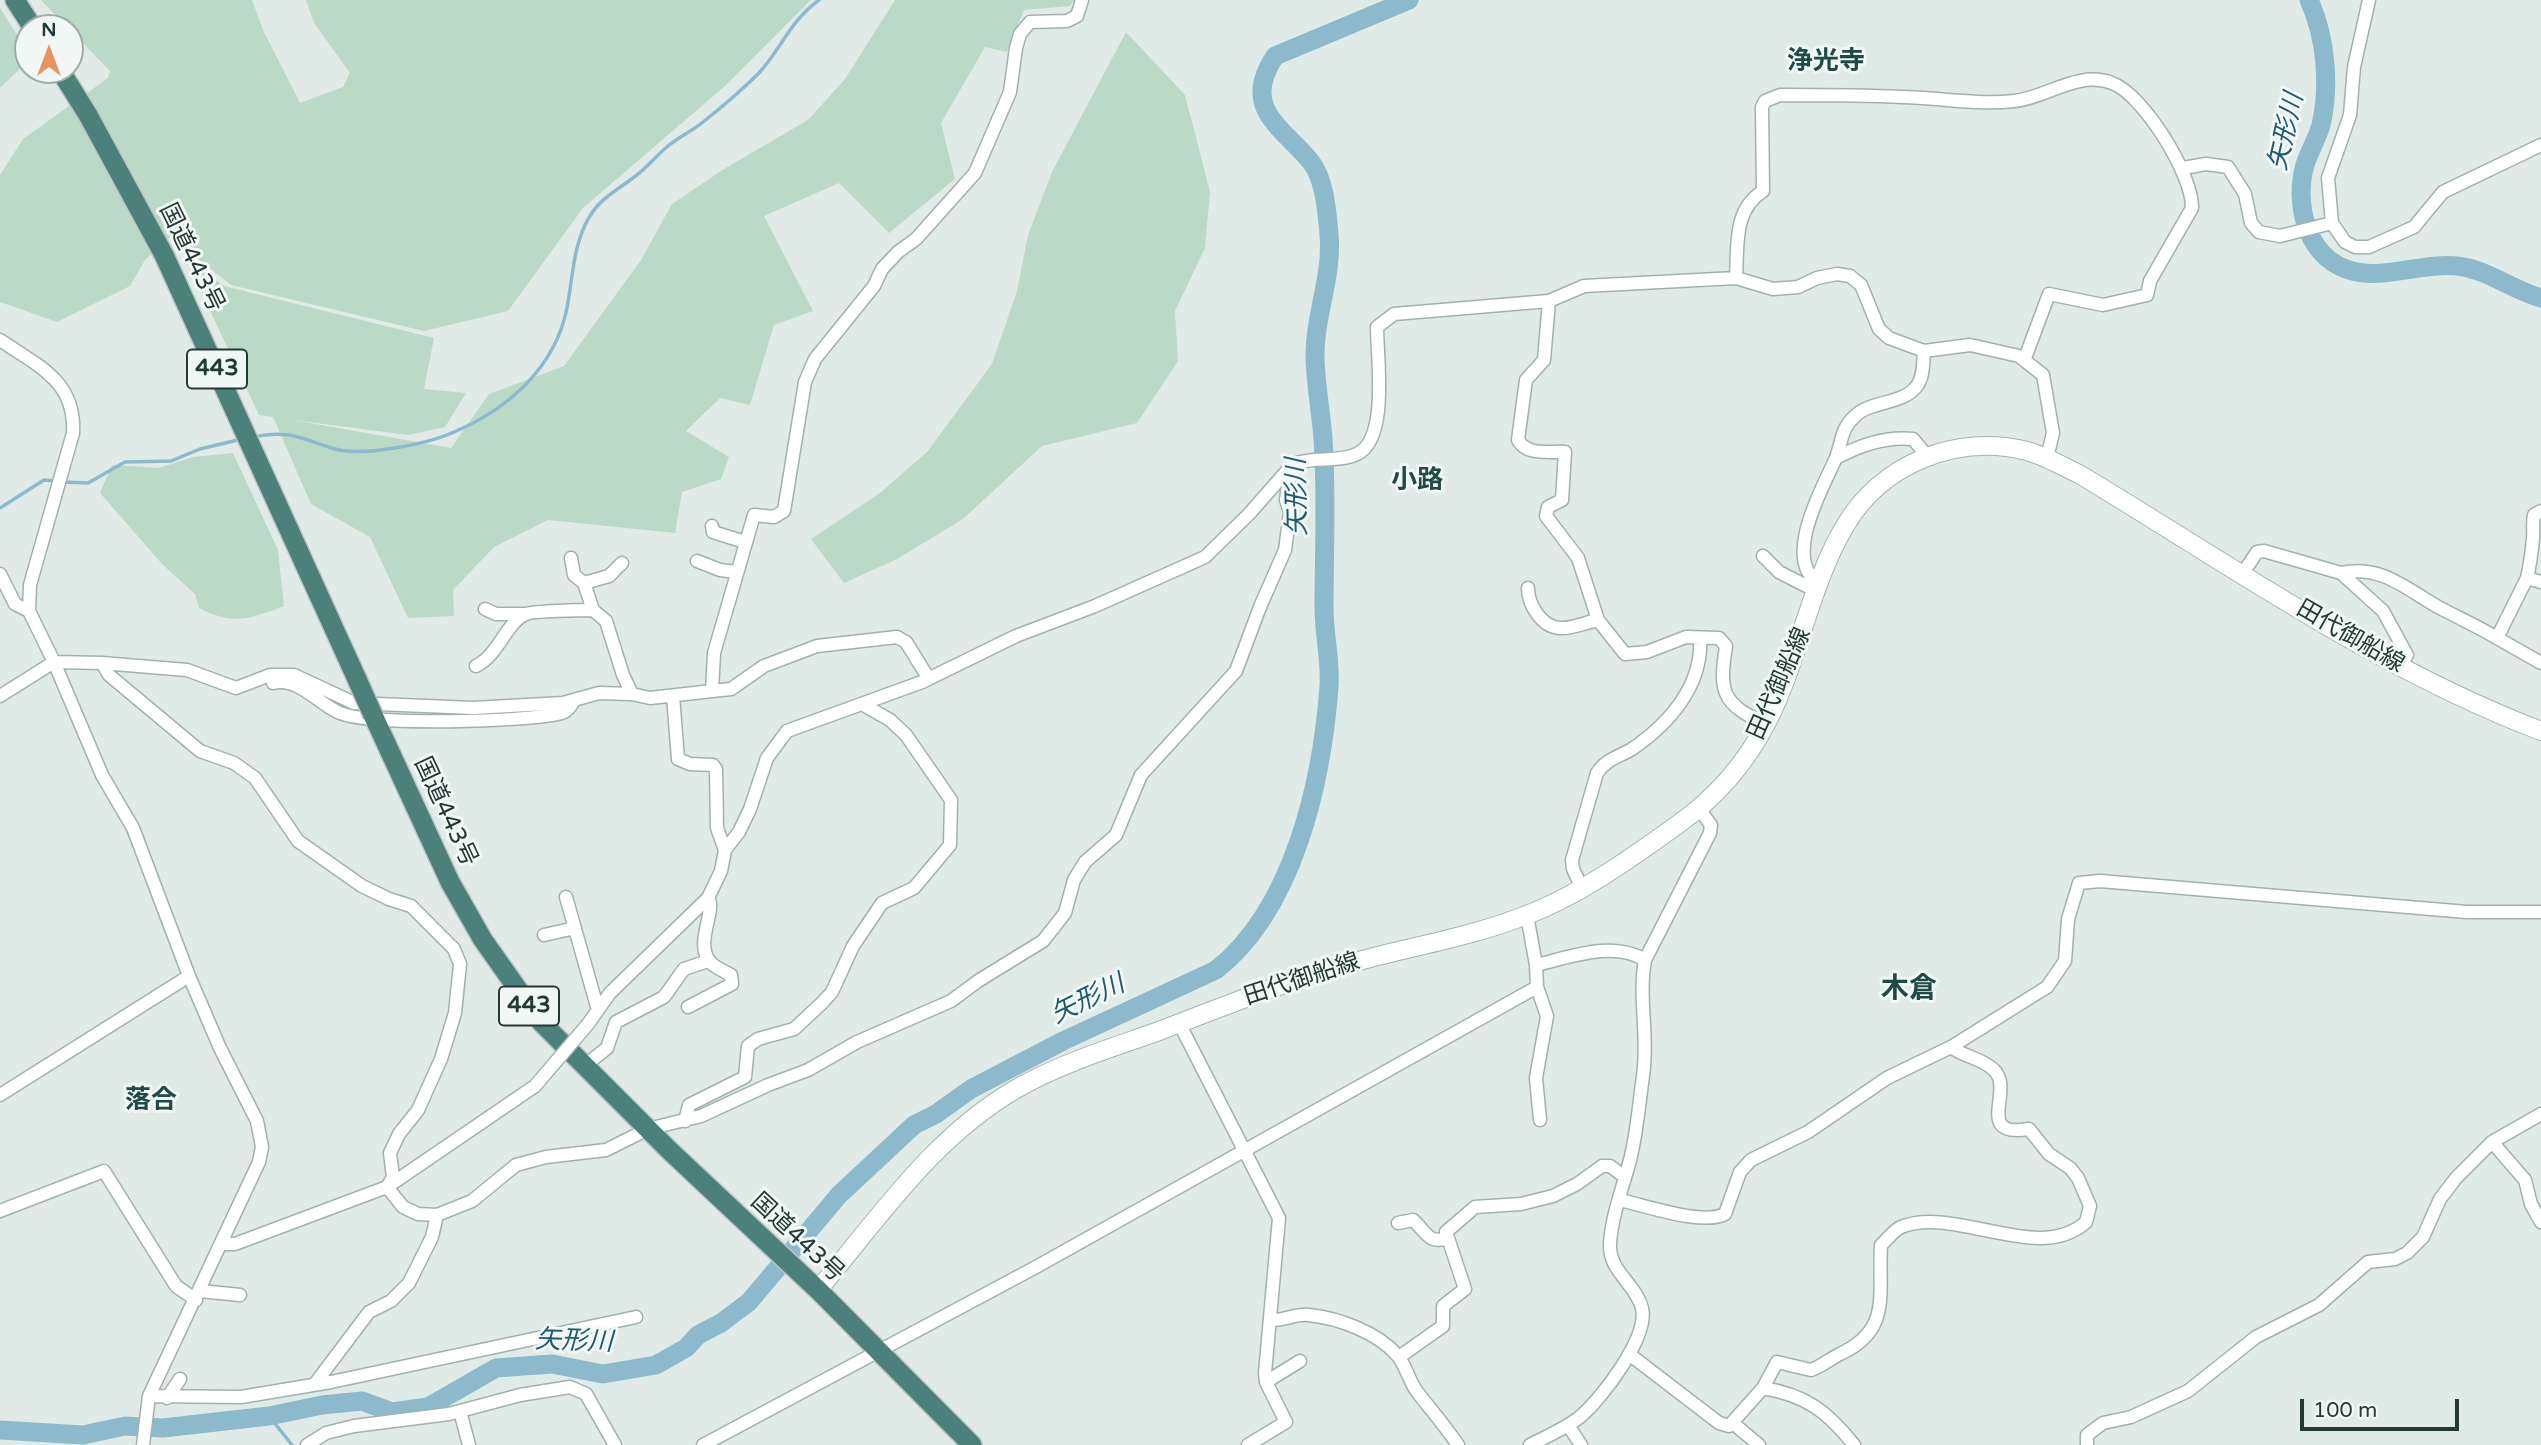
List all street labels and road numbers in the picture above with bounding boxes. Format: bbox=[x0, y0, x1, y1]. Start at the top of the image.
street label: 国道443号 bbox=[152, 199, 230, 317]
road number: 443 bbox=[187, 350, 247, 388]
street label: 田代御船線 bbox=[2291, 595, 2409, 679]
street label: 田代御船線 bbox=[1742, 623, 1818, 745]
street label: 国道443号 bbox=[407, 753, 483, 871]
street label: 田代御船線 bbox=[1240, 948, 1364, 1012]
road number: 443 bbox=[499, 987, 559, 1026]
street label: 国道443号 bbox=[744, 1187, 850, 1289]

